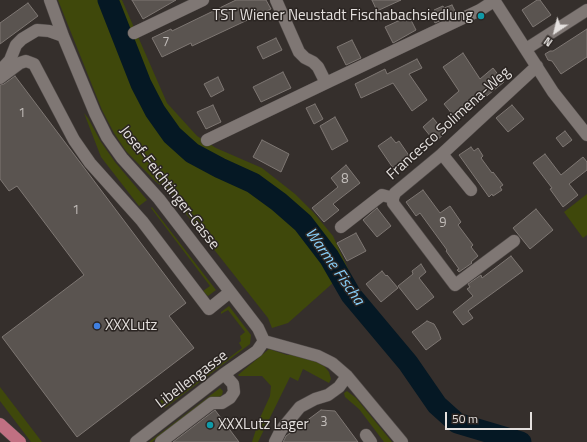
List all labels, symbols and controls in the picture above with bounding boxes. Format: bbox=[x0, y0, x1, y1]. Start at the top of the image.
place label: TST Wiener Neustadt Fischabachsiedlung bbox=[212, 7, 473, 25]
marker: TST Wiener Neustadt Fischabachsiedlung bbox=[476, 11, 486, 21]
north arrow bbox=[535, 12, 575, 52]
text: N bbox=[540, 33, 556, 51]
house number: 7 bbox=[162, 35, 170, 51]
street label: Francesco Solimena-Weg bbox=[384, 64, 514, 184]
house number: 1 bbox=[18, 106, 26, 122]
street label: Josef-Feichtinger-Gasse bbox=[115, 123, 223, 253]
house number: 8 bbox=[341, 172, 349, 188]
house number: 1 bbox=[72, 203, 80, 219]
house number: 9 bbox=[439, 216, 447, 232]
water label: Warme Fischa bbox=[300, 225, 368, 309]
place label: XXXLutz bbox=[105, 317, 157, 335]
marker: XXXLutz bbox=[92, 321, 102, 331]
street label: Libellengasse bbox=[153, 347, 231, 413]
scale bar bbox=[447, 404, 534, 430]
text: 50 m bbox=[452, 409, 478, 428]
house number: 3 bbox=[320, 415, 328, 431]
place label: XXXLutz Lager bbox=[218, 416, 309, 434]
marker: XXXLutz Lager bbox=[205, 420, 215, 430]

